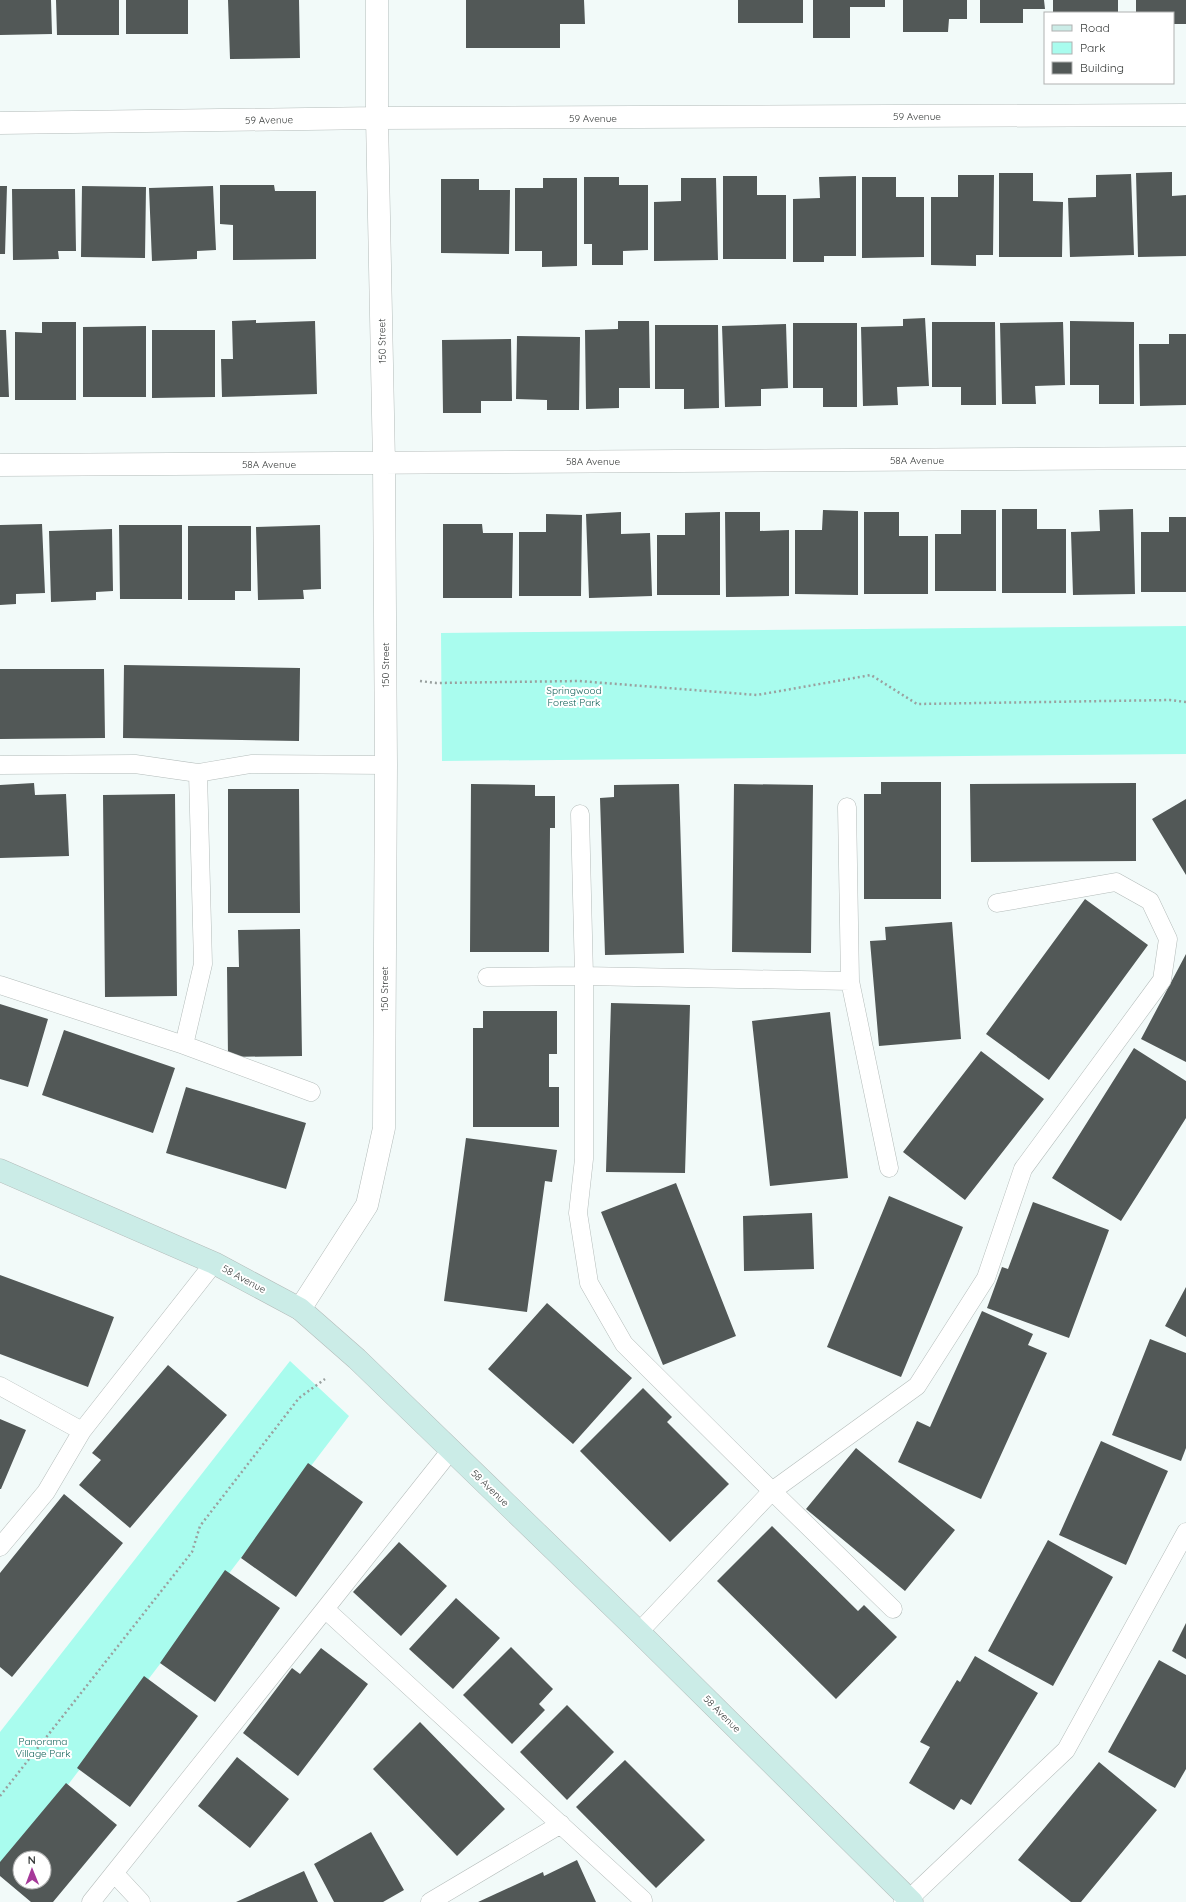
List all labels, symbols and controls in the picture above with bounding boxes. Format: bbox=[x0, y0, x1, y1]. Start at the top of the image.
legend bbox=[1044, 12, 1174, 84]
text: Road bbox=[1080, 20, 1110, 35]
text: Park bbox=[1080, 40, 1105, 55]
text: Building bbox=[1080, 60, 1124, 75]
street label: 59 Avenue bbox=[893, 110, 941, 123]
street label: 59 Avenue bbox=[569, 112, 617, 125]
street label: 59 Avenue bbox=[245, 113, 293, 127]
street label: 150 Street bbox=[375, 318, 389, 364]
street label: 58A Avenue bbox=[890, 454, 944, 467]
street label: 58A Avenue bbox=[566, 455, 620, 468]
street label: 58A Avenue bbox=[242, 458, 296, 471]
street label: 150 Street bbox=[379, 642, 392, 688]
park label: Springwood Forest Park bbox=[546, 684, 602, 709]
street label: 150 Street bbox=[378, 966, 391, 1012]
street label: 58 Avenue bbox=[220, 1262, 268, 1296]
street label: 58 Avenue bbox=[468, 1467, 512, 1510]
street label: 58 Avenue bbox=[701, 1693, 744, 1736]
park label: Panorama Village Park bbox=[15, 1735, 71, 1760]
north arrow bbox=[12, 1850, 52, 1890]
text: N bbox=[28, 1853, 36, 1867]

